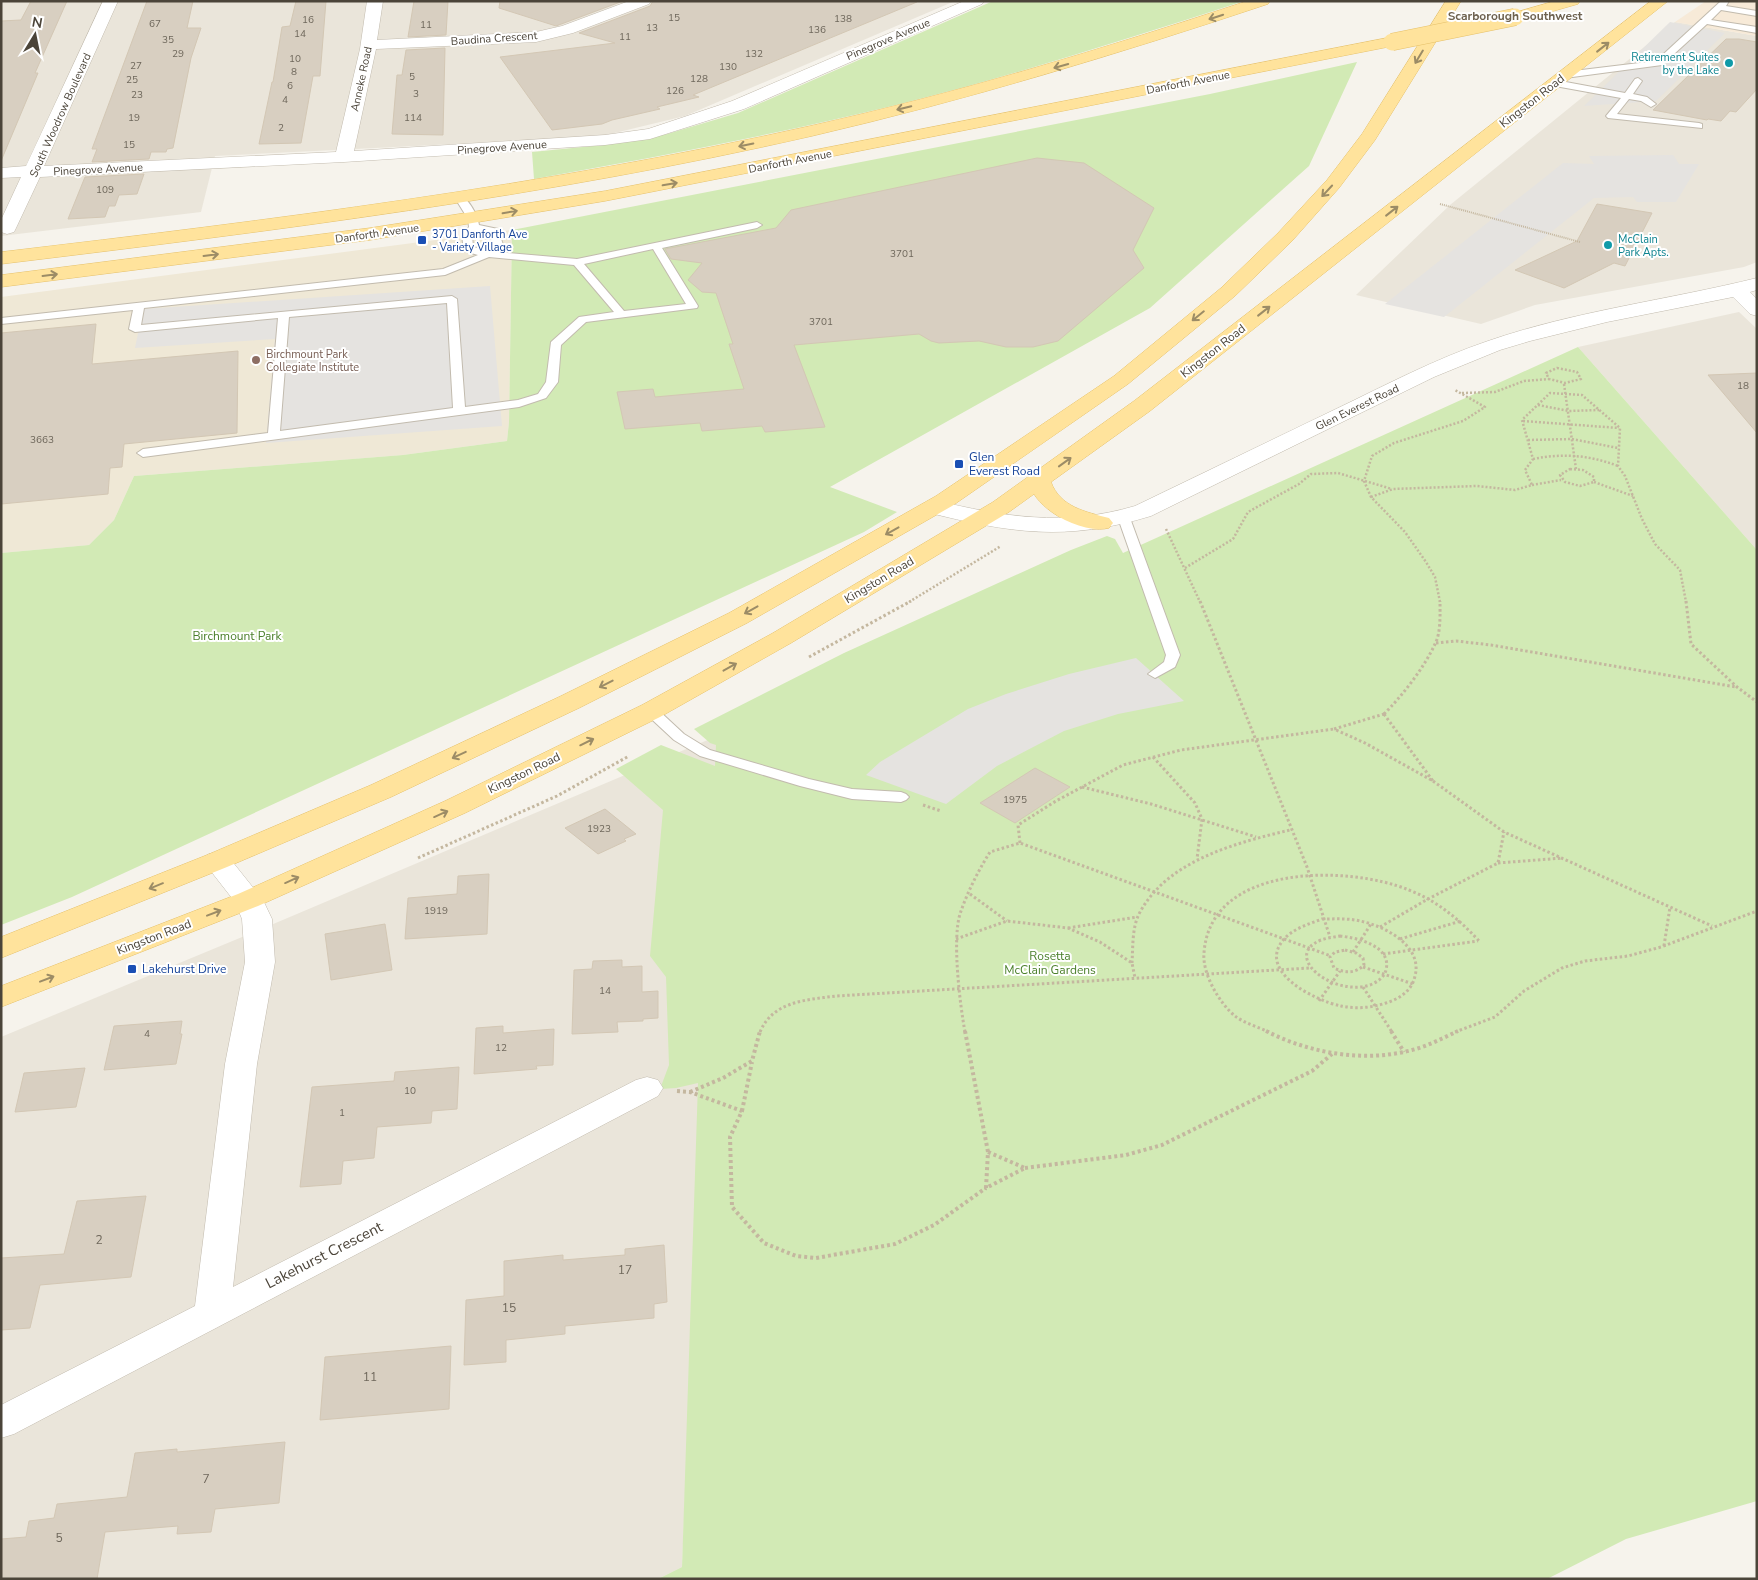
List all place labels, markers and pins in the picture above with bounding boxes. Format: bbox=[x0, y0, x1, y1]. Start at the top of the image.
place label: Retirement Suites by the Lake bbox=[1631, 50, 1719, 78]
marker: Retirement Suites by the Lake bbox=[1723, 57, 1735, 69]
place label: 3701 Danforth Ave - Variety Village bbox=[432, 227, 528, 255]
place label: McClain Park Apts. bbox=[1618, 232, 1669, 260]
marker: 3701 Danforth Ave - Variety Village bbox=[416, 234, 428, 246]
marker: McClain Park Apts. bbox=[1602, 239, 1614, 251]
place label: Birchmount Park Collegiate Institute bbox=[266, 347, 359, 375]
marker: Birchmount Park Collegiate Institute bbox=[250, 354, 262, 366]
place label: Glen Everest Road bbox=[969, 449, 1040, 479]
marker: Glen Everest Road bbox=[953, 458, 965, 470]
place label: Lakehurst Drive bbox=[142, 961, 226, 977]
marker: Lakehurst Drive bbox=[126, 963, 138, 975]

